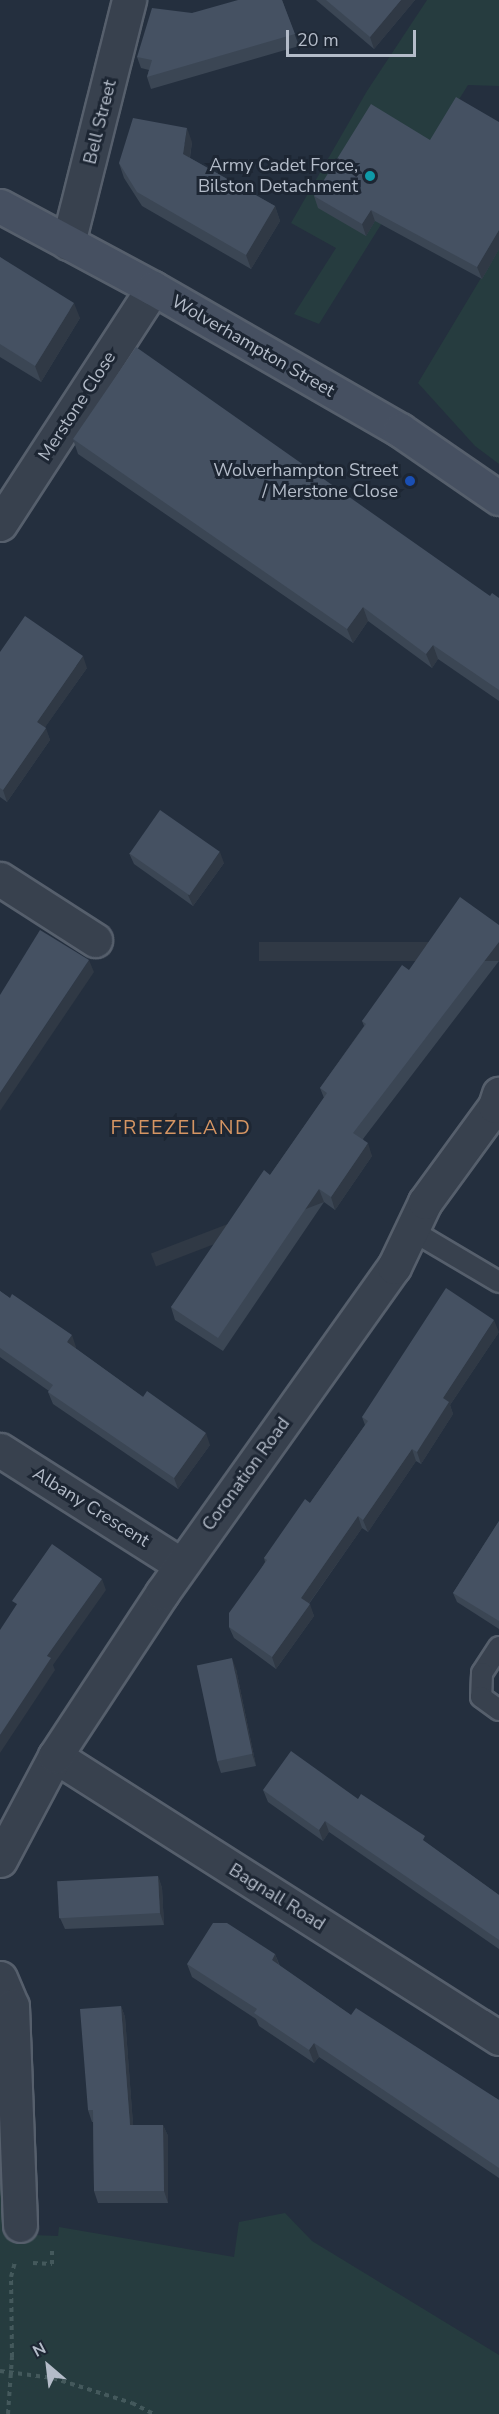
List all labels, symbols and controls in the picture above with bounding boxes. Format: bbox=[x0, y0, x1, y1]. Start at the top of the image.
scale bar bbox=[289, 18, 420, 56]
text: 20 m bbox=[297, 28, 339, 52]
street label: Bell Street bbox=[79, 78, 121, 166]
place label: Army Cadet Force, Bilston Detachment bbox=[198, 155, 358, 198]
marker: Army Cadet Force, Bilston Detachment bbox=[363, 169, 377, 183]
street label: Wolverhampton Street bbox=[168, 290, 338, 402]
street label: Merstone Close bbox=[34, 347, 120, 465]
place label: Wolverhampton Street / Merstone Close bbox=[213, 460, 398, 502]
marker: Wolverhampton Street / Merstone Close bbox=[403, 474, 417, 488]
district label: FREEZELAND bbox=[111, 1115, 251, 1139]
street label: Coronation Road bbox=[198, 1413, 294, 1535]
street label: Albany Crescent bbox=[29, 1462, 153, 1552]
street label: Bagnall Road bbox=[225, 1859, 329, 1935]
north arrow bbox=[18, 2336, 78, 2396]
text: N bbox=[29, 2338, 50, 2363]

